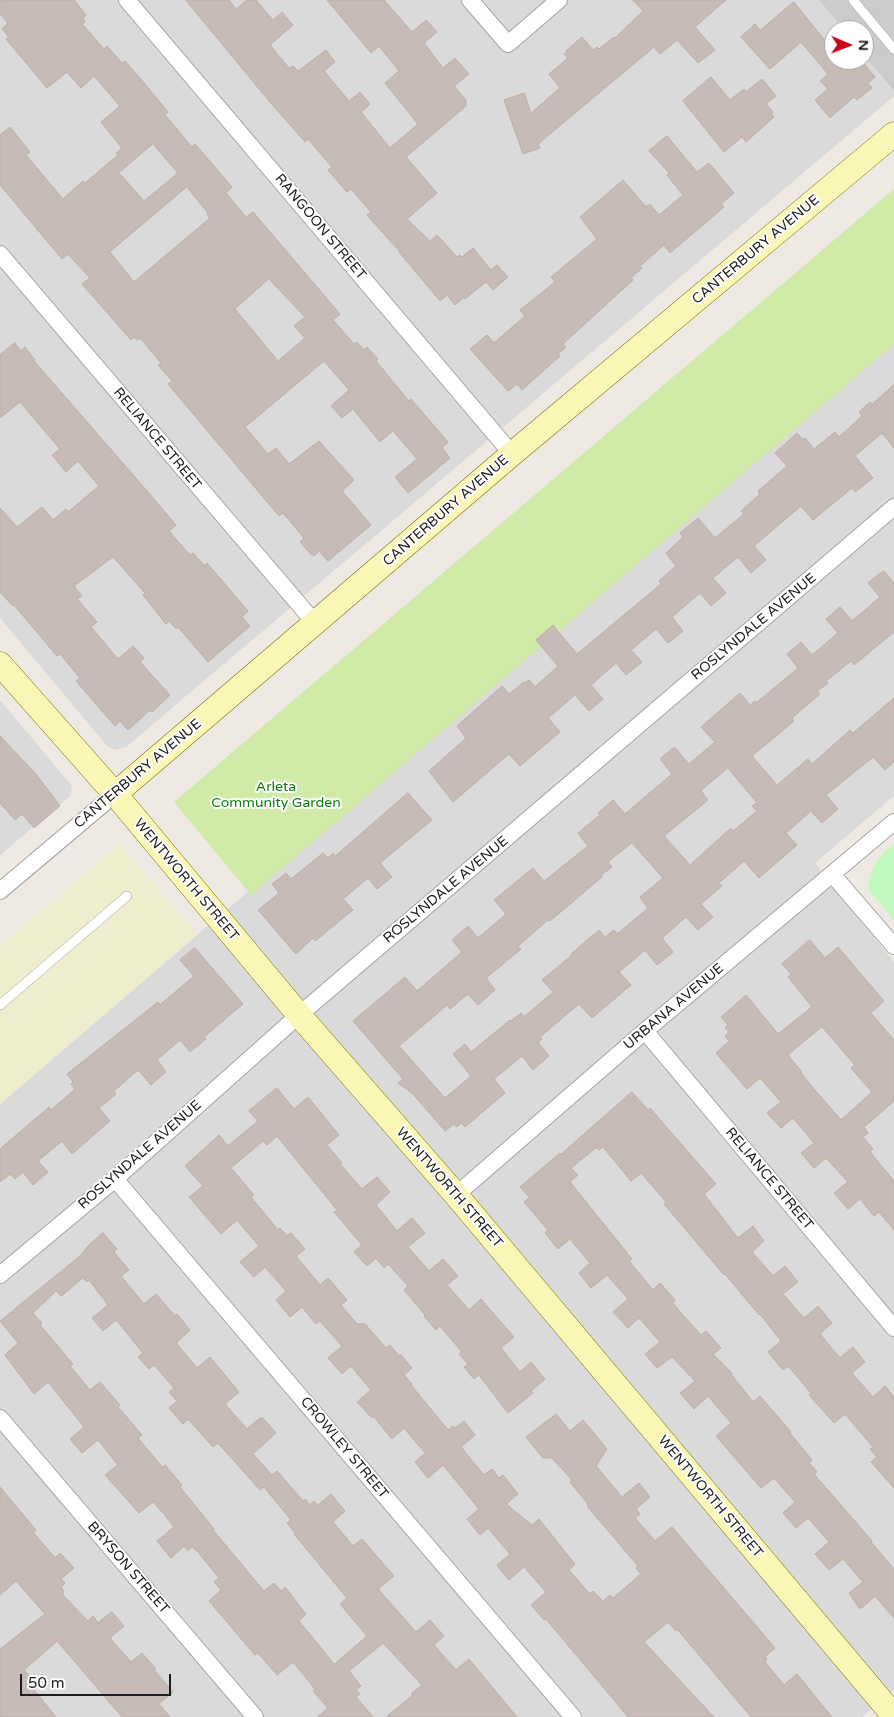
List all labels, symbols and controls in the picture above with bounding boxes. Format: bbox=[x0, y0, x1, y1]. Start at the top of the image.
north arrow bbox=[824, 20, 874, 70]
text: N bbox=[855, 39, 872, 51]
street label: RANGOON STREET bbox=[271, 171, 369, 283]
street label: CANTERBURY AVENUE bbox=[689, 192, 823, 308]
street label: RELIANCE STREET bbox=[109, 385, 205, 493]
street label: CANTERBURY AVENUE bbox=[380, 452, 512, 570]
street label: ROSLYNDALE AVENUE bbox=[688, 570, 820, 684]
street label: CANTERBURY AVENUE bbox=[71, 716, 205, 832]
park label: Arleta Community Garden bbox=[211, 779, 341, 812]
street label: WENTWORTH STREET bbox=[130, 816, 242, 944]
street label: ROSLYNDALE AVENUE bbox=[380, 833, 512, 947]
street label: URBANA AVENUE bbox=[621, 960, 727, 1054]
street label: ROSLYNDALE AVENUE bbox=[75, 1097, 205, 1213]
street label: WENTWORTH STREET bbox=[392, 1124, 506, 1252]
street label: RELIANCE STREET bbox=[721, 1125, 817, 1233]
street label: CROWLEY STREET bbox=[296, 1394, 392, 1502]
street label: WENTWORTH STREET bbox=[654, 1433, 766, 1561]
street label: BRYSON STREET bbox=[83, 1519, 173, 1617]
scale bar bbox=[22, 1664, 174, 1696]
text: 50 m bbox=[28, 1674, 65, 1692]

